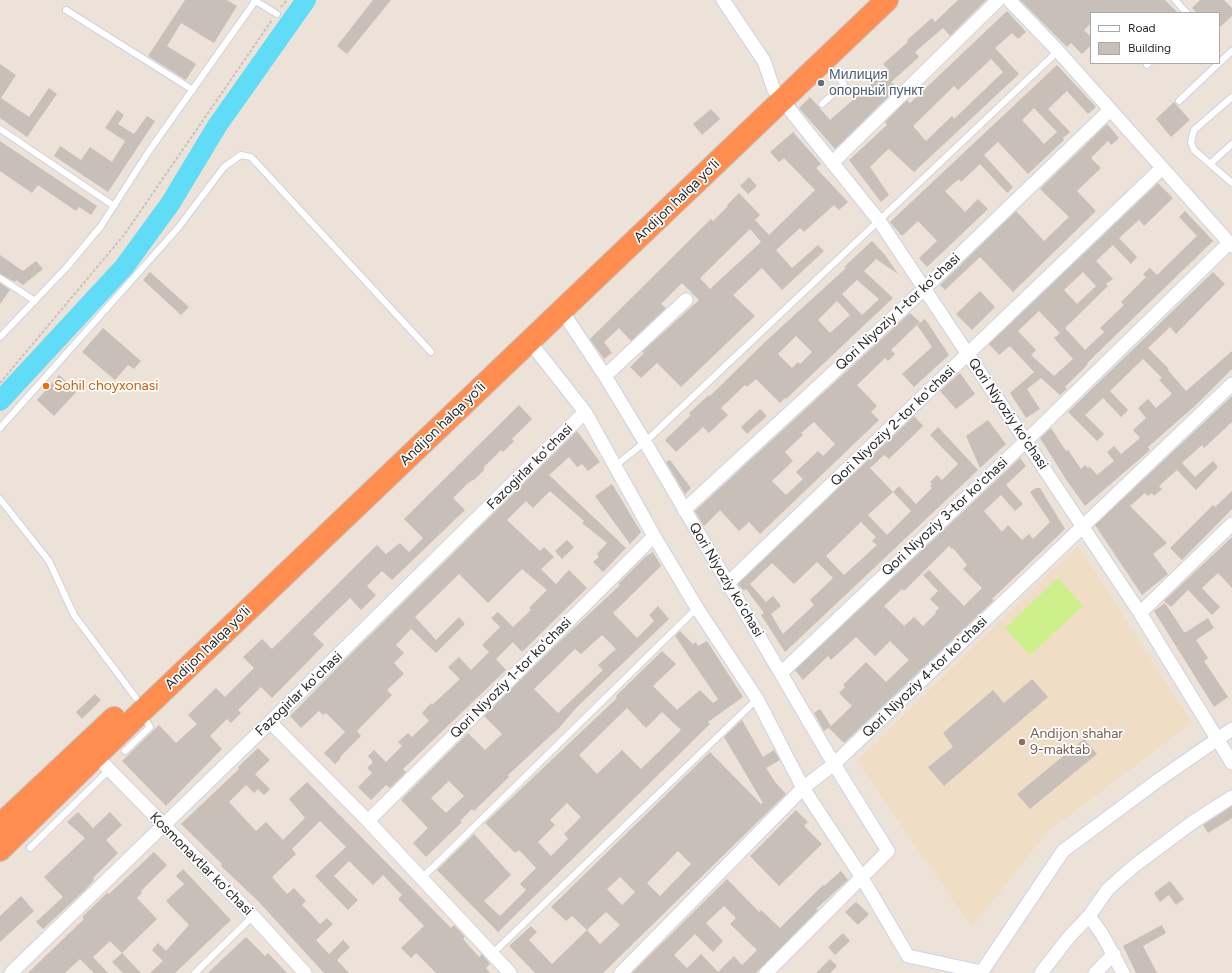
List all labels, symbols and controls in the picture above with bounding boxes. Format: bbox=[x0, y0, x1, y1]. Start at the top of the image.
legend bbox=[1090, 12, 1220, 64]
text: Road bbox=[1128, 21, 1156, 35]
text: Building bbox=[1128, 41, 1171, 55]
place label: Милиция опорный пункт bbox=[829, 67, 924, 100]
marker: Милиция опорный пункт bbox=[816, 78, 826, 88]
street label: Andijon halqa yo‘li bbox=[631, 156, 723, 246]
street label: Qori Niyoziy 1-tor koʻchasi bbox=[832, 250, 964, 374]
street label: Qori Niyoziy ko'chasi bbox=[964, 355, 1052, 473]
street label: Qori Niyoziy 2-tor koʻchasi bbox=[827, 362, 959, 490]
place label: Sohil choyxonasi bbox=[54, 378, 158, 394]
street label: Andijon halqa yo‘li bbox=[397, 379, 489, 469]
marker: Sohil choyxonasi bbox=[41, 381, 51, 391]
street label: Fazogirlar koʻchasi bbox=[484, 421, 576, 513]
street label: Qori Niyoziy 3-tor koʻchasi bbox=[879, 454, 1011, 580]
street label: Qori Niyoziy ko'chasi bbox=[685, 520, 767, 640]
street label: Andijon halqa yo‘li bbox=[162, 603, 254, 693]
street label: Qori Niyoziy 4-tor koʻchasi bbox=[859, 613, 991, 741]
street label: Qori Niyoziy 1-tor koʻchasi bbox=[447, 614, 575, 742]
street label: Fazogirlar koʻchasi bbox=[252, 648, 346, 740]
place label: Andijon shahar 9-maktab bbox=[1030, 726, 1123, 758]
marker: Andijon shahar 9-maktab bbox=[1017, 737, 1027, 747]
street label: Kosmonavtlar koʻchasi bbox=[146, 809, 256, 919]

